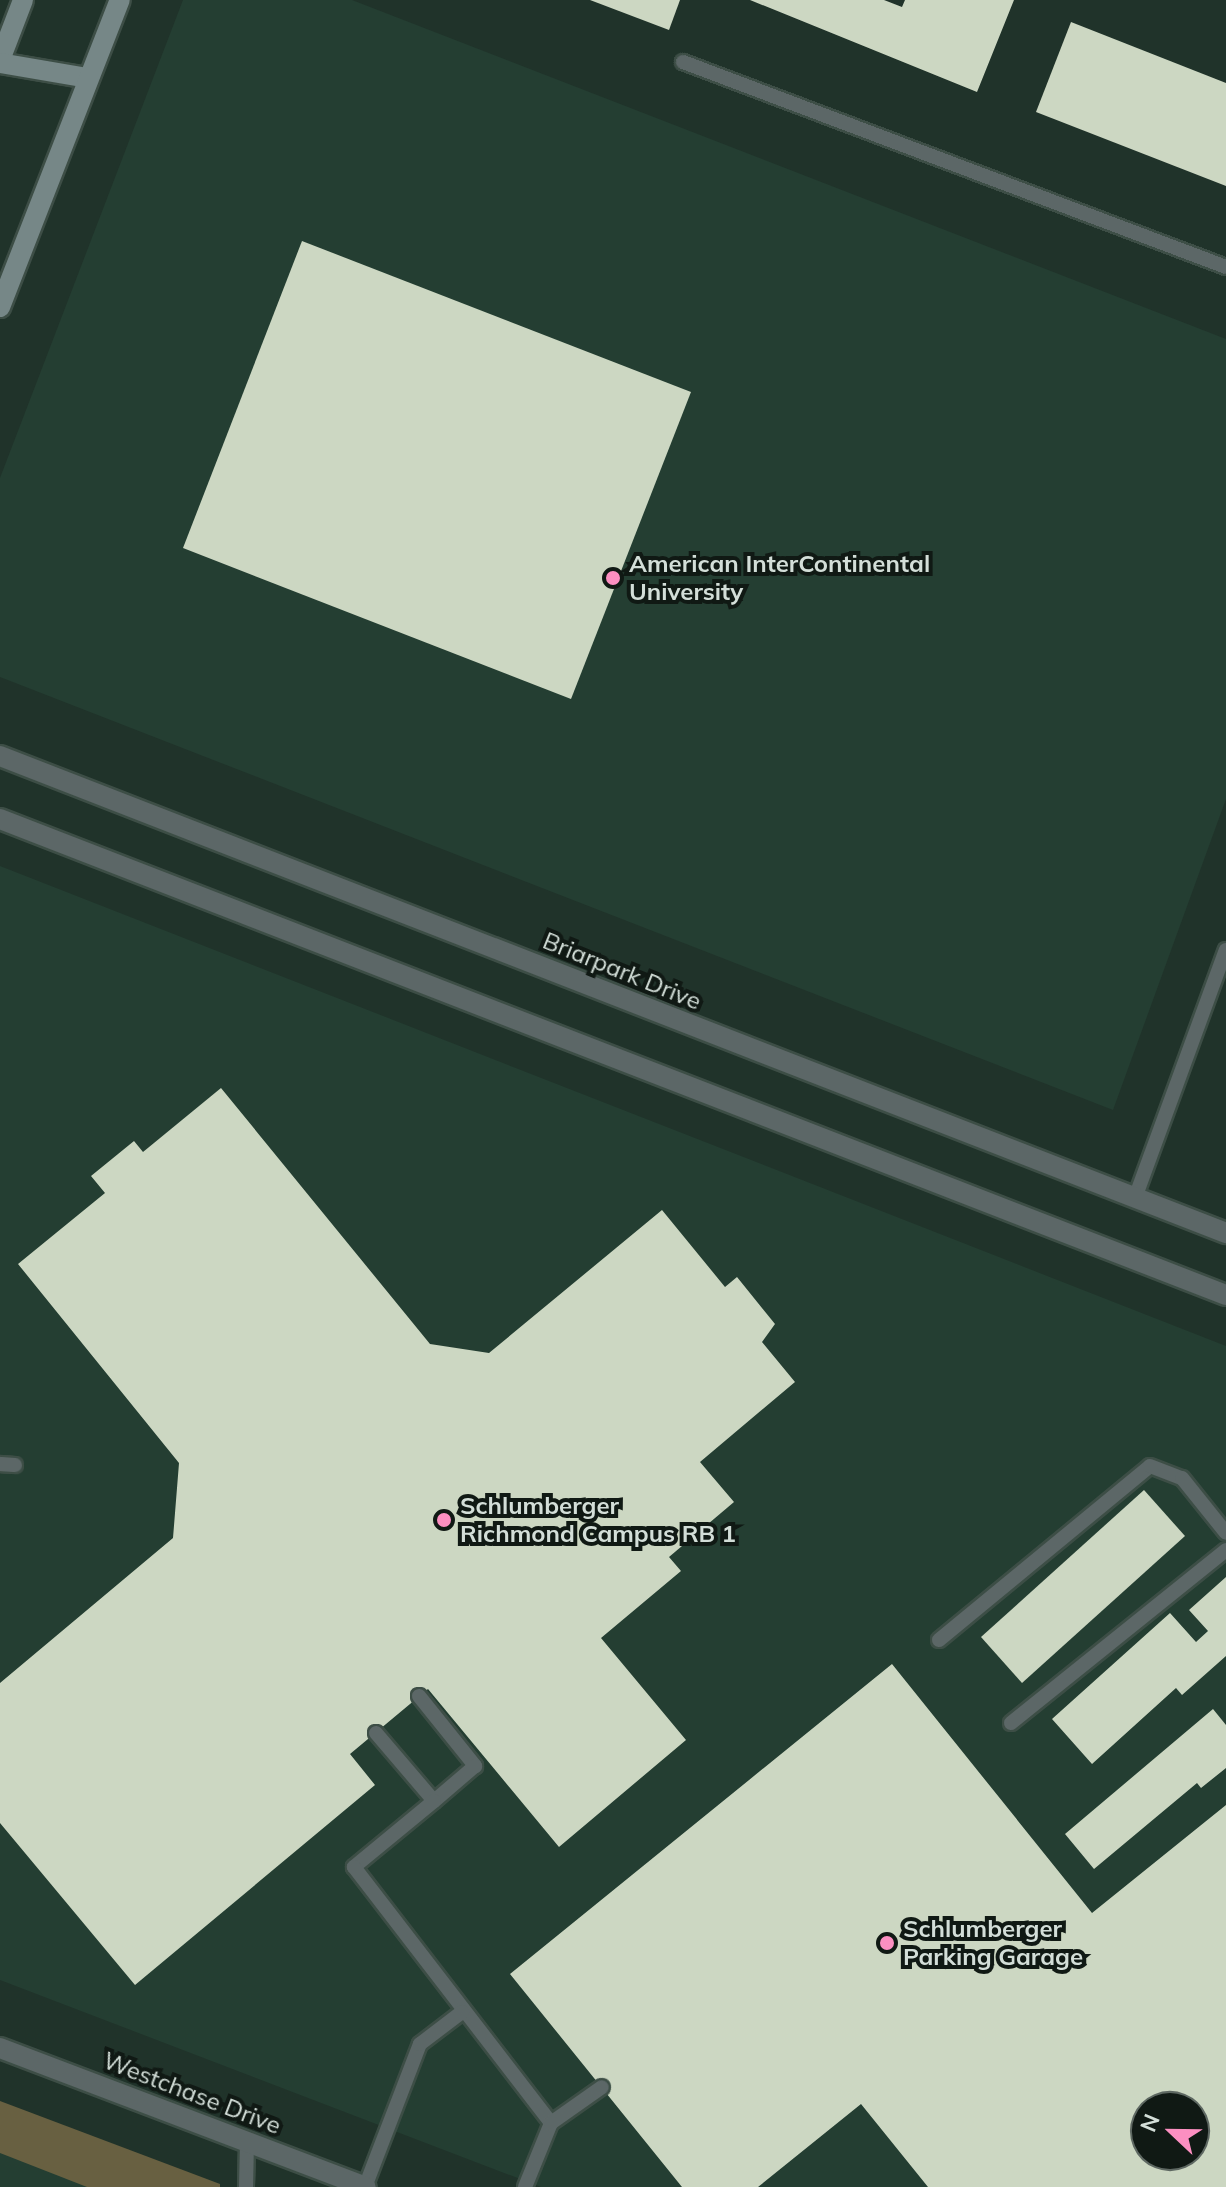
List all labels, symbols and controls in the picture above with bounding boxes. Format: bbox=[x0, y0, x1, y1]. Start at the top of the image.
place label: American InterContinental University bbox=[629, 550, 930, 606]
marker: American InterContinental University bbox=[604, 569, 622, 587]
street label: Briarpark Drive bbox=[539, 926, 705, 1016]
place label: Schlumberger Richmond Campus RB 1 bbox=[460, 1492, 736, 1548]
marker: Schlumberger Richmond Campus RB 1 bbox=[435, 1511, 453, 1529]
place label: Schlumberger Parking Garage bbox=[903, 1915, 1083, 1971]
marker: Schlumberger Parking Garage bbox=[878, 1934, 896, 1952]
street label: Westchase Drive bbox=[99, 2046, 285, 2140]
north arrow bbox=[1130, 2091, 1210, 2171]
text: N bbox=[1134, 2110, 1166, 2136]

